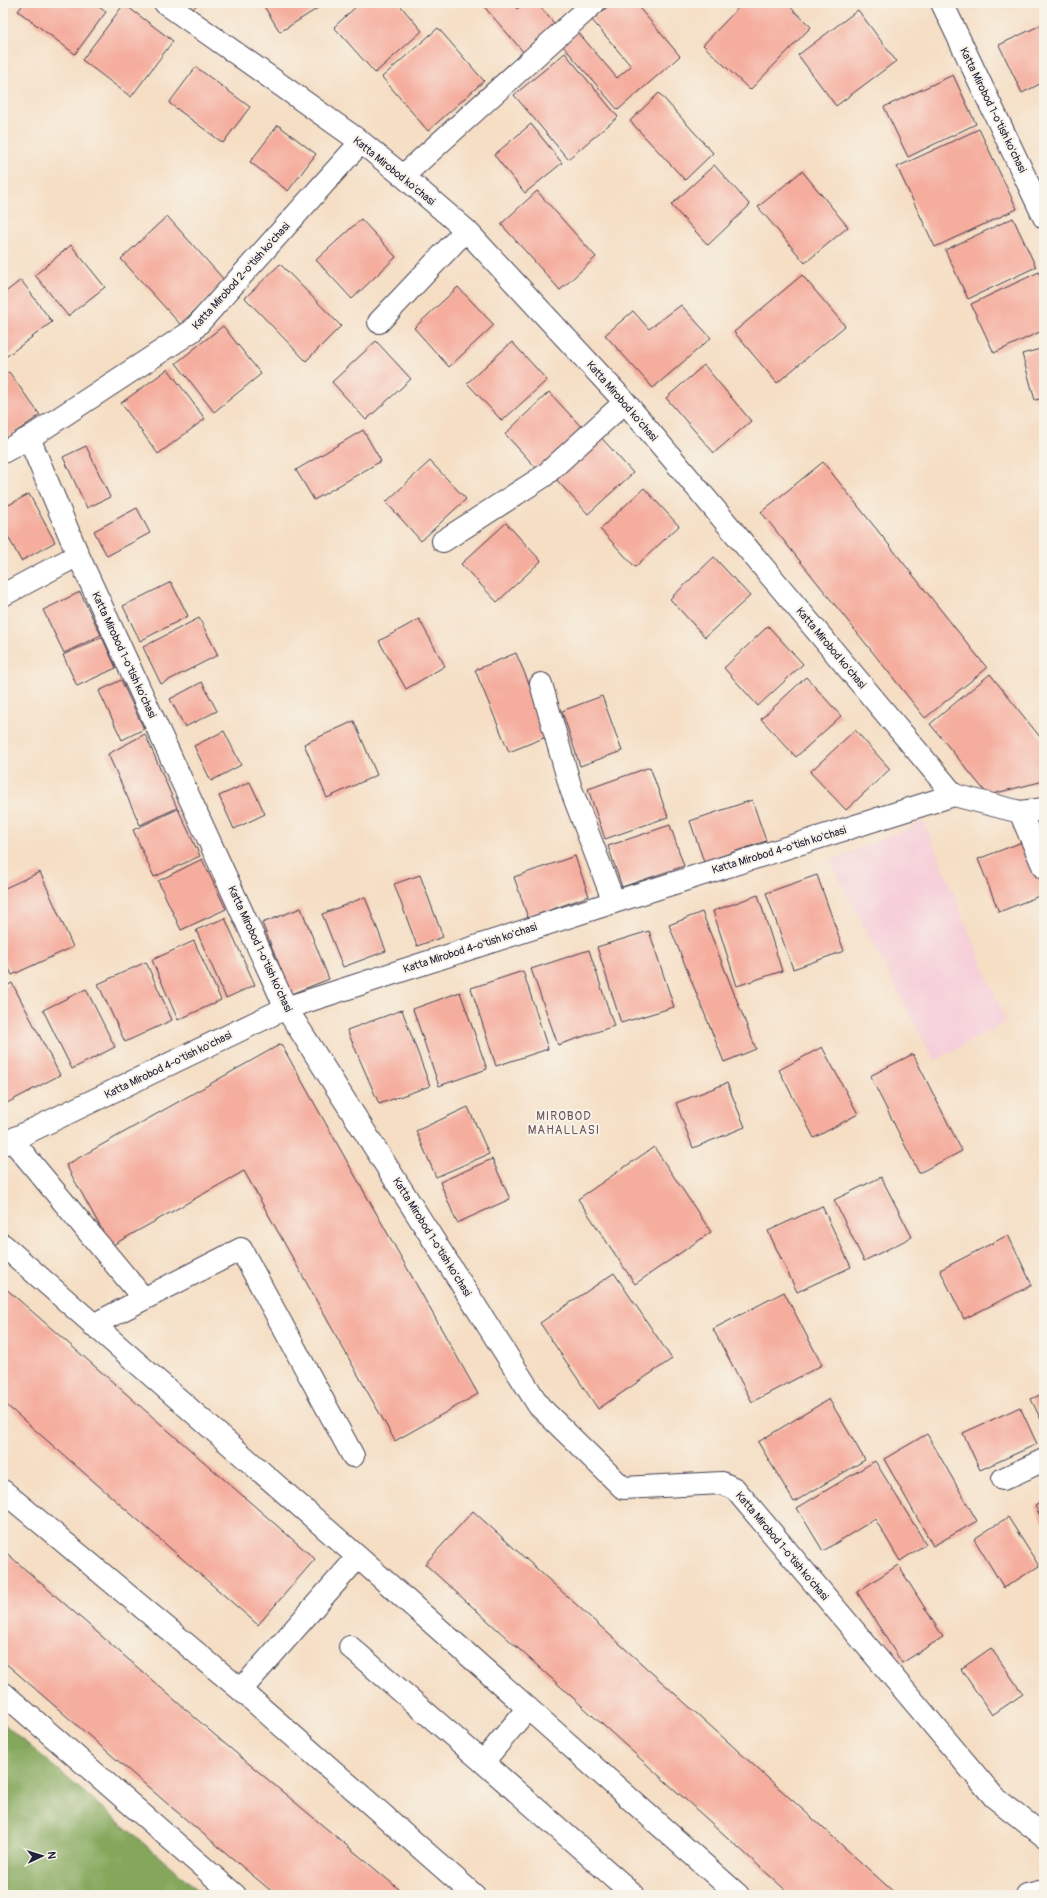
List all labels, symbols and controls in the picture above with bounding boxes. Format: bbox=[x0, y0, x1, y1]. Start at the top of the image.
street label: Katta Mirobod 1-o'tish ko'chasi bbox=[957, 45, 1029, 175]
street label: Katta Mirobod ko'chasi bbox=[350, 134, 438, 208]
street label: Katta Mirobod 2-o'tish ko'chasi bbox=[189, 220, 293, 332]
street label: Katta Mirobod ko'chasi bbox=[584, 358, 660, 444]
street label: Katta Mirobod 1-o'tish ko'chasi bbox=[89, 590, 159, 720]
street label: Katta Mirobod ko'chasi bbox=[793, 605, 869, 691]
street label: Katta Mirobod 4-o'tish ko'chasi bbox=[710, 823, 848, 877]
street label: Katta Mirobod 1-o'tish ko'chasi bbox=[225, 884, 295, 1014]
street label: Katta Mirobod 4-o'tish ko'chasi bbox=[402, 920, 539, 976]
street label: Katta Mirobod 4-o'tish ko'chasi bbox=[102, 1029, 234, 1101]
district label: MIROBOD MAHALLASI bbox=[528, 1109, 600, 1138]
street label: Katta Mirobod 1-o'tish ko'chasi bbox=[390, 1175, 474, 1299]
street label: Katta Mirobod 1-o'tish ko'chasi bbox=[733, 1489, 831, 1603]
north arrow bbox=[22, 1836, 62, 1876]
text: N bbox=[45, 1851, 58, 1860]

